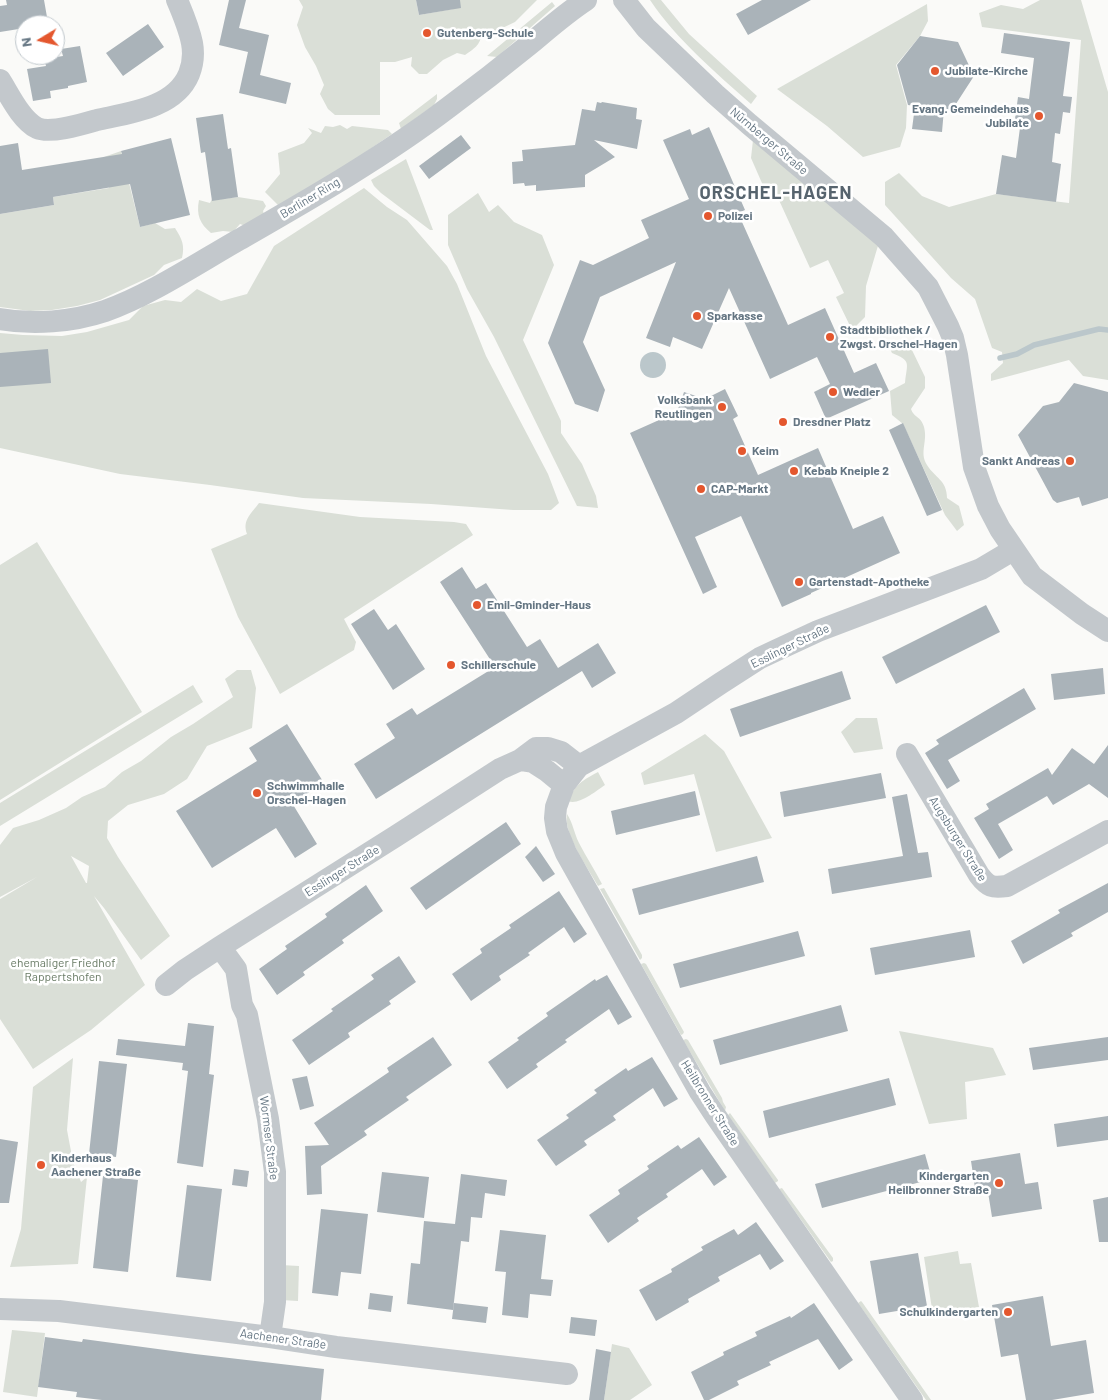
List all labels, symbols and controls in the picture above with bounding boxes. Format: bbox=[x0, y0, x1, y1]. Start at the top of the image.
north arrow bbox=[15, 15, 65, 65]
place label: Gutenberg-Schule bbox=[437, 26, 534, 40]
marker: Gutenberg-Schule bbox=[421, 27, 433, 39]
text: N bbox=[17, 36, 35, 48]
place label: Jubilate-Kirche bbox=[945, 64, 1028, 78]
marker: Jubilate-Kirche bbox=[929, 65, 941, 77]
place label: Evang. Gemeindehaus Jubilate bbox=[912, 102, 1029, 130]
street label: Nürnberger Straße bbox=[727, 104, 811, 178]
marker: Evang. Gemeindehaus Jubilate bbox=[1033, 110, 1045, 122]
street label: Berliner Ring bbox=[278, 175, 342, 221]
district label: ORSCHEL-HAGEN bbox=[698, 182, 854, 204]
place label: Polizei bbox=[718, 209, 753, 223]
marker: Polizei bbox=[702, 210, 714, 222]
place label: Sparkasse bbox=[707, 309, 763, 323]
marker: Sparkasse bbox=[691, 310, 703, 322]
place label: Stadtbibliothek / Zwgst. Orschel-Hagen bbox=[840, 323, 958, 351]
marker: Stadtbibliothek / Zwgst. Orschel-Hagen bbox=[824, 331, 836, 343]
place label: Wedler bbox=[843, 385, 880, 399]
marker: Wedler bbox=[827, 386, 839, 398]
place label: Volksbank Reutlingen bbox=[655, 393, 712, 421]
marker: Volksbank Reutlingen bbox=[716, 401, 728, 413]
place label: Dresdner Platz bbox=[793, 415, 871, 429]
marker: Dresdner Platz bbox=[777, 416, 789, 428]
place label: Keim bbox=[752, 444, 779, 458]
marker: Keim bbox=[736, 445, 748, 457]
place label: Sankt Andreas bbox=[982, 454, 1060, 468]
marker: Sankt Andreas bbox=[1064, 455, 1076, 467]
place label: Kebab Kneiple 2 bbox=[804, 464, 889, 478]
marker: Kebab Kneiple 2 bbox=[788, 465, 800, 477]
place label: CAP-Markt bbox=[711, 482, 768, 496]
marker: CAP-Markt bbox=[695, 483, 707, 495]
place label: Gartenstadt-Apotheke bbox=[809, 575, 929, 589]
marker: Gartenstadt-Apotheke bbox=[793, 576, 805, 588]
place label: Emil-Gminder-Haus bbox=[487, 598, 591, 612]
marker: Emil-Gminder-Haus bbox=[471, 599, 483, 611]
street label: Esslinger Straße bbox=[748, 621, 832, 671]
place label: Schillerschule bbox=[461, 658, 536, 672]
marker: Schillerschule bbox=[445, 659, 457, 671]
place label: Schwimmhalle Orschel-Hagen bbox=[267, 779, 346, 807]
marker: Schwimmhalle Orschel-Hagen bbox=[251, 787, 263, 799]
street label: Augsburger Straße bbox=[926, 794, 990, 884]
street label: Esslinger Straße bbox=[302, 842, 382, 900]
park label: ehemaliger Friedhof Rappertshofen bbox=[11, 956, 115, 984]
street label: Heilbronner Straße bbox=[678, 1057, 742, 1149]
street label: Wormser Straße bbox=[257, 1095, 281, 1181]
place label: Kinderhaus Aachener Straße bbox=[51, 1151, 141, 1179]
marker: Kinderhaus Aachener Straße bbox=[35, 1159, 47, 1171]
place label: Kindergarten Heilbronner Straße bbox=[888, 1169, 989, 1197]
marker: Kindergarten Heilbronner Straße bbox=[993, 1177, 1005, 1189]
place label: Schulkindergarten bbox=[899, 1305, 998, 1319]
marker: Schulkindergarten bbox=[1002, 1306, 1014, 1318]
street label: Aachener Straße bbox=[239, 1326, 327, 1352]

